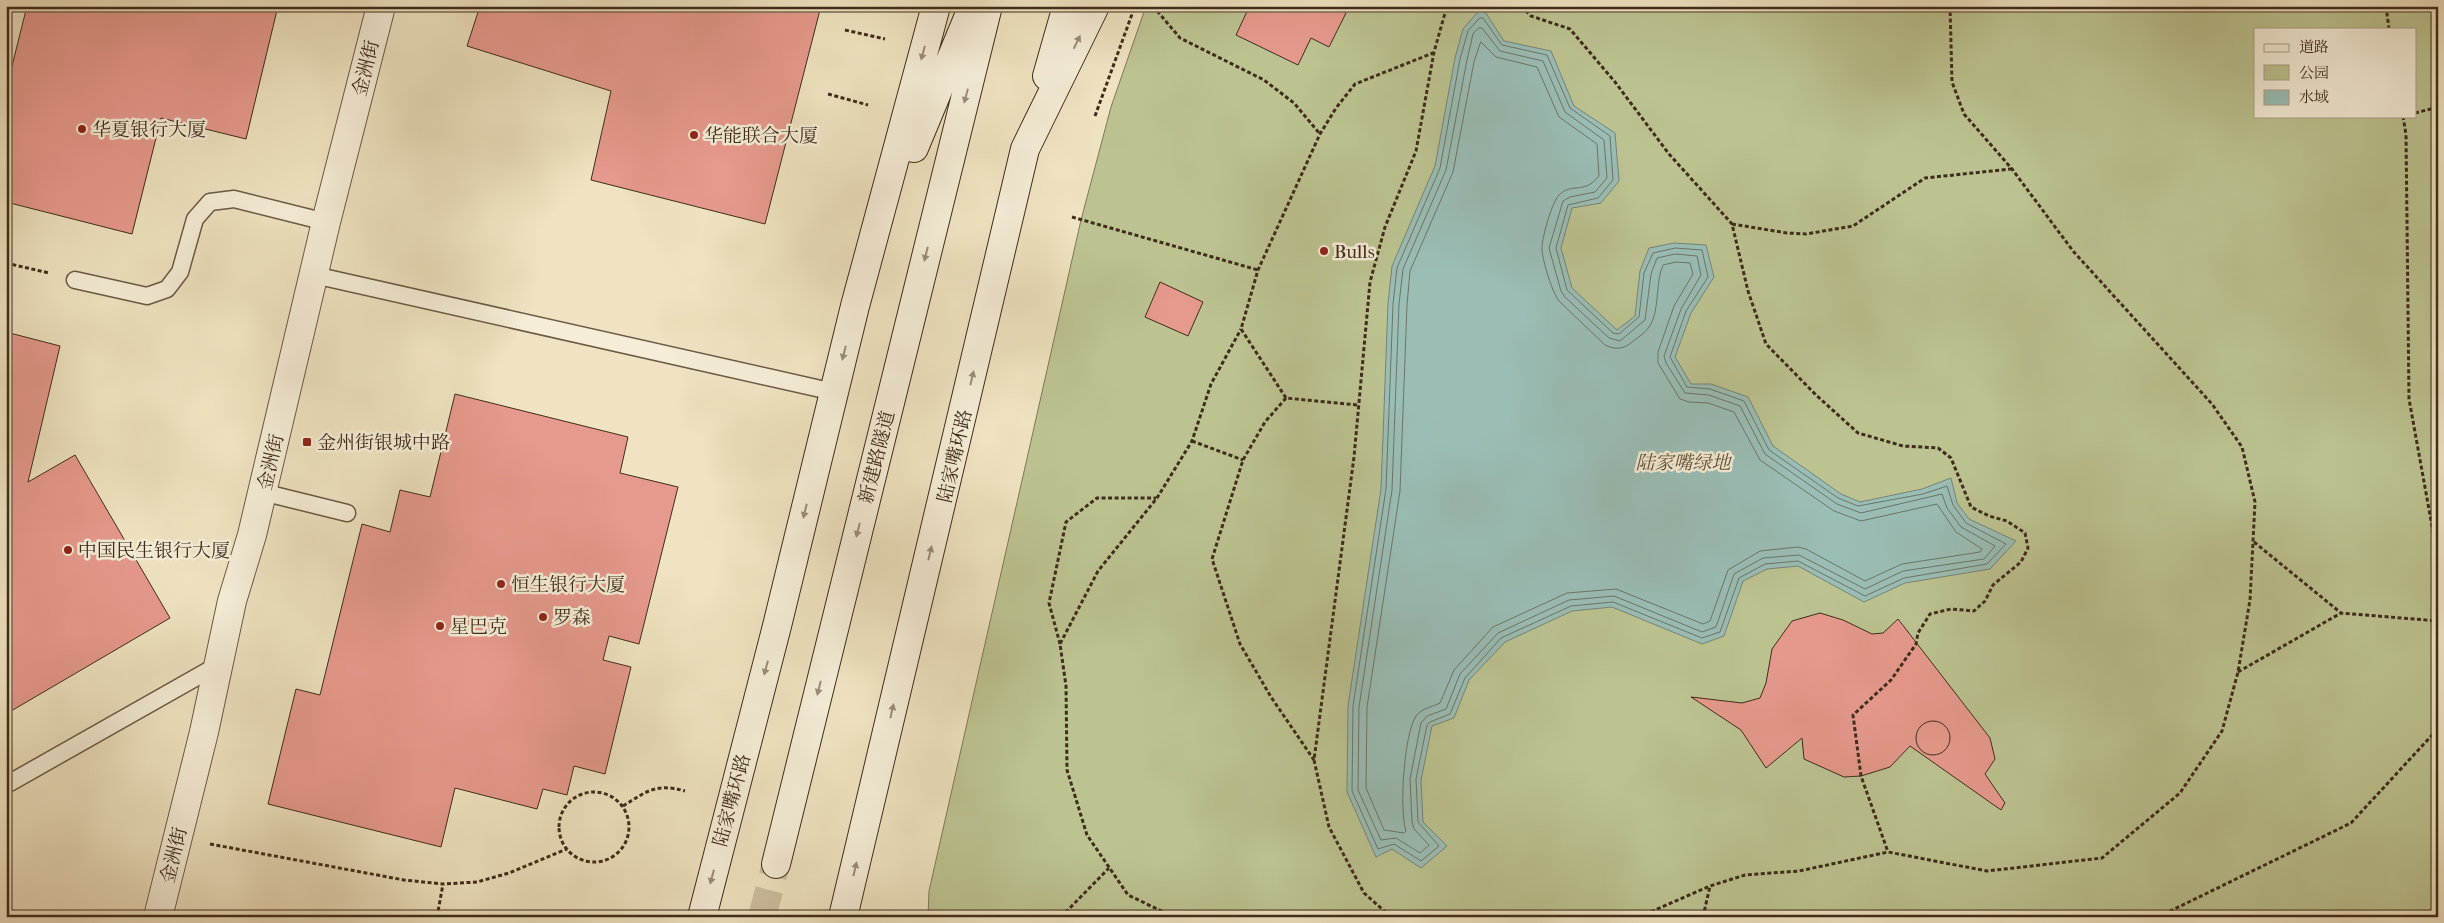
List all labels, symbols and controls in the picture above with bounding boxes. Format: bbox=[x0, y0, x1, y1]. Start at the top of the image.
legend bbox=[2254, 28, 2416, 118]
one-way arrow bbox=[1073, 35, 1082, 50]
street label: 金洲街 bbox=[348, 38, 384, 99]
text: 道路 bbox=[2299, 38, 2329, 56]
one-way arrow bbox=[919, 46, 927, 61]
text: 公园 bbox=[2299, 64, 2329, 82]
text: 水域 bbox=[2299, 88, 2329, 106]
one-way arrow bbox=[961, 89, 969, 104]
place label: 华夏银行大厦 bbox=[92, 119, 206, 141]
marker: 华夏银行大厦 bbox=[76, 123, 88, 135]
place label: 华能联合大厦 bbox=[704, 125, 818, 147]
marker: 华能联合大厦 bbox=[688, 129, 700, 141]
place label: Bulls bbox=[1334, 241, 1375, 263]
marker: Bulls bbox=[1318, 245, 1330, 257]
one-way arrow bbox=[922, 246, 930, 261]
one-way arrow bbox=[840, 346, 848, 361]
one-way arrow bbox=[968, 371, 976, 386]
street label: 陆家嘴环路 bbox=[934, 407, 976, 505]
street label: 新建路隧道 bbox=[855, 408, 899, 506]
street label: 金洲街 bbox=[254, 432, 288, 492]
place label: 金州街银城中路 bbox=[317, 432, 450, 454]
marker: 金州街银城中路 bbox=[301, 436, 313, 448]
park label: 陆家嘴绿地 bbox=[1635, 452, 1732, 474]
one-way arrow bbox=[801, 503, 809, 518]
one-way arrow bbox=[854, 523, 862, 538]
place label: 中国民生银行大厦 bbox=[78, 540, 230, 562]
marker: 中国民生银行大厦 bbox=[62, 544, 74, 556]
one-way arrow bbox=[926, 546, 934, 561]
place label: 恒生银行大厦 bbox=[511, 574, 625, 596]
marker: 恒生银行大厦 bbox=[495, 578, 507, 590]
place label: 罗森 bbox=[553, 607, 591, 629]
marker: 罗森 bbox=[537, 611, 549, 623]
place label: 星巴克 bbox=[450, 616, 507, 638]
marker: 星巴克 bbox=[434, 620, 446, 632]
one-way arrow bbox=[761, 661, 769, 676]
one-way arrow bbox=[815, 681, 823, 696]
one-way arrow bbox=[888, 704, 896, 719]
street label: 陆家嘴环路 bbox=[709, 752, 755, 849]
street label: 金洲街 bbox=[156, 825, 192, 886]
one-way arrow bbox=[851, 862, 859, 877]
one-way arrow bbox=[707, 869, 715, 884]

